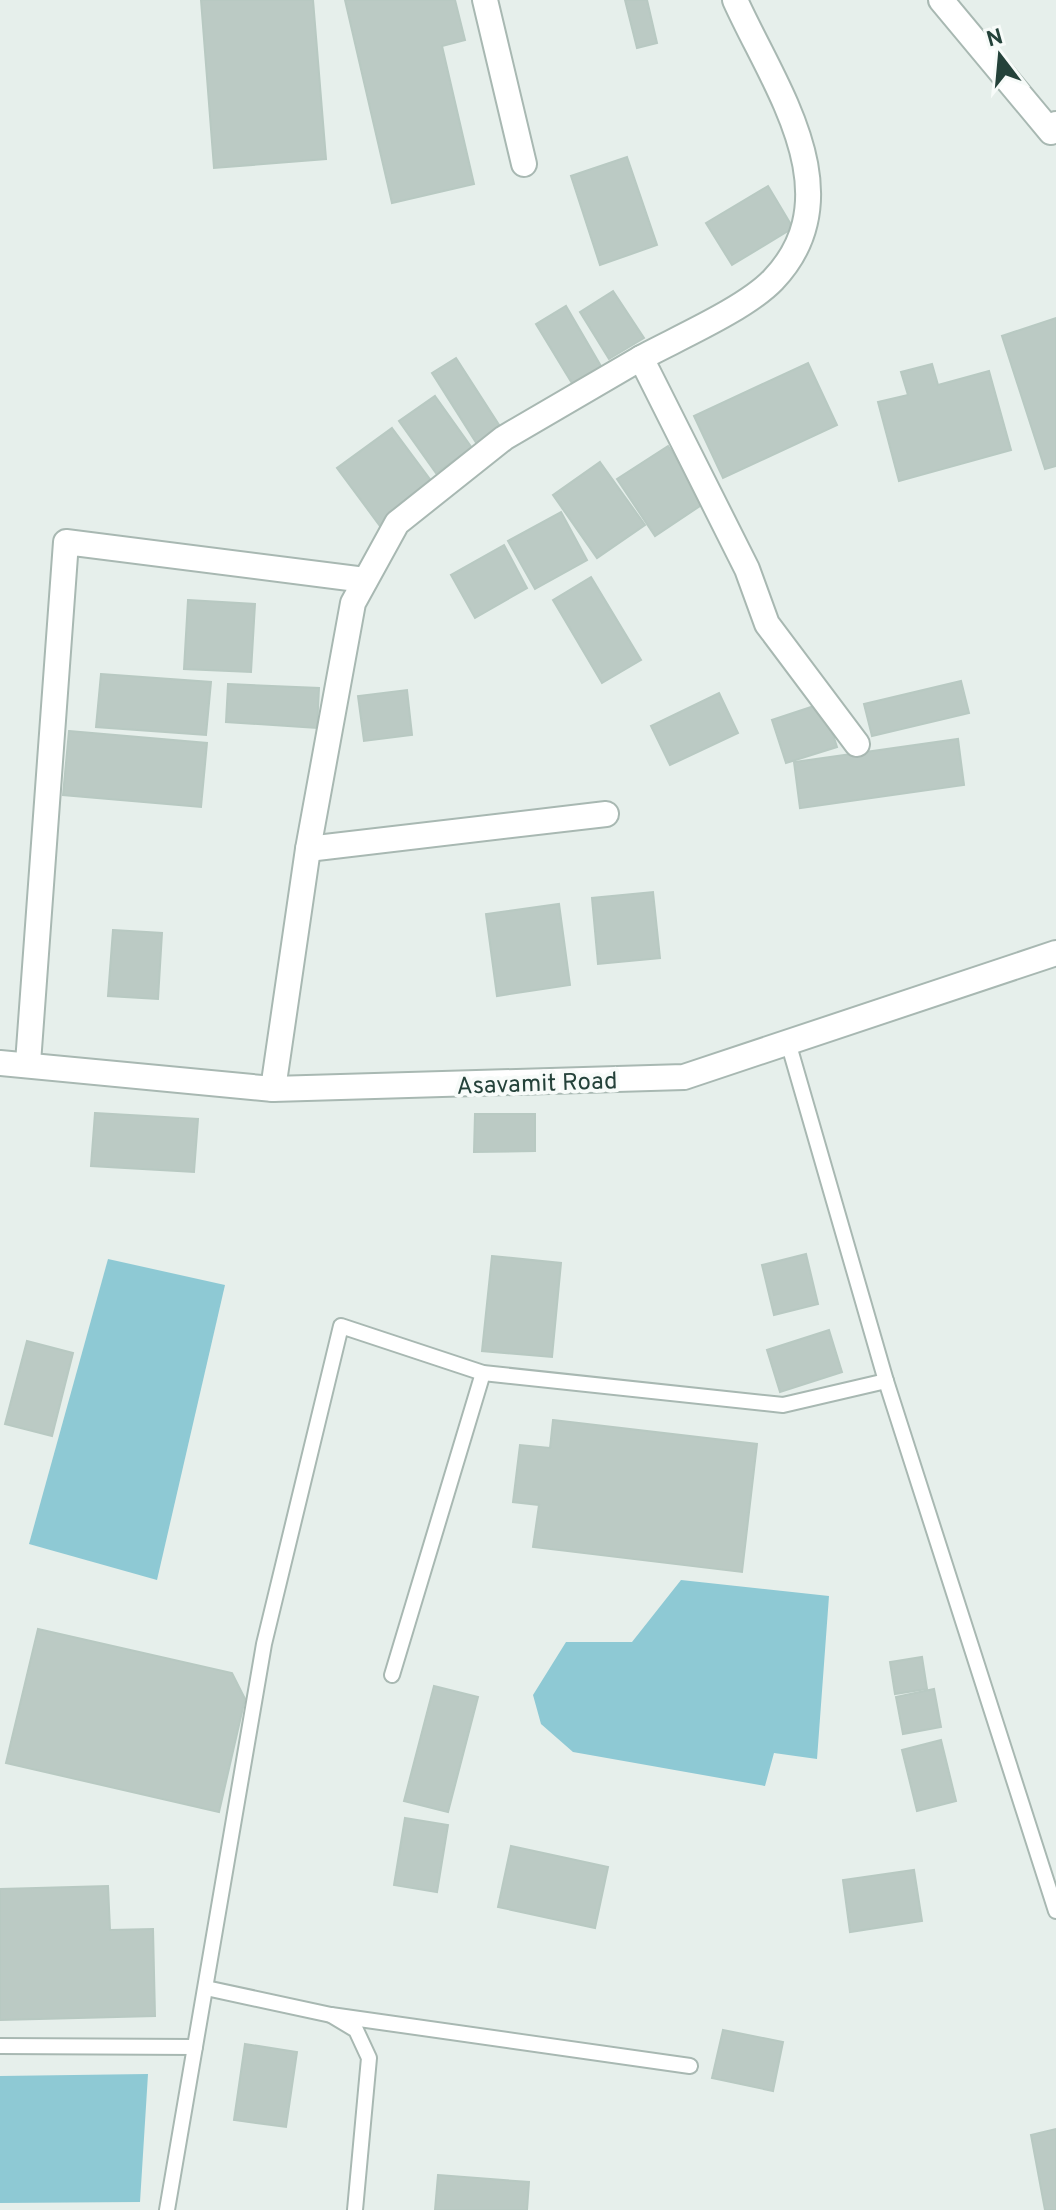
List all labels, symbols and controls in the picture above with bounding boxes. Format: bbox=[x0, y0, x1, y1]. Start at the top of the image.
north arrow bbox=[960, 16, 1040, 96]
text: N bbox=[984, 24, 1006, 54]
street label: Asavamit Road bbox=[456, 1067, 618, 1103]

